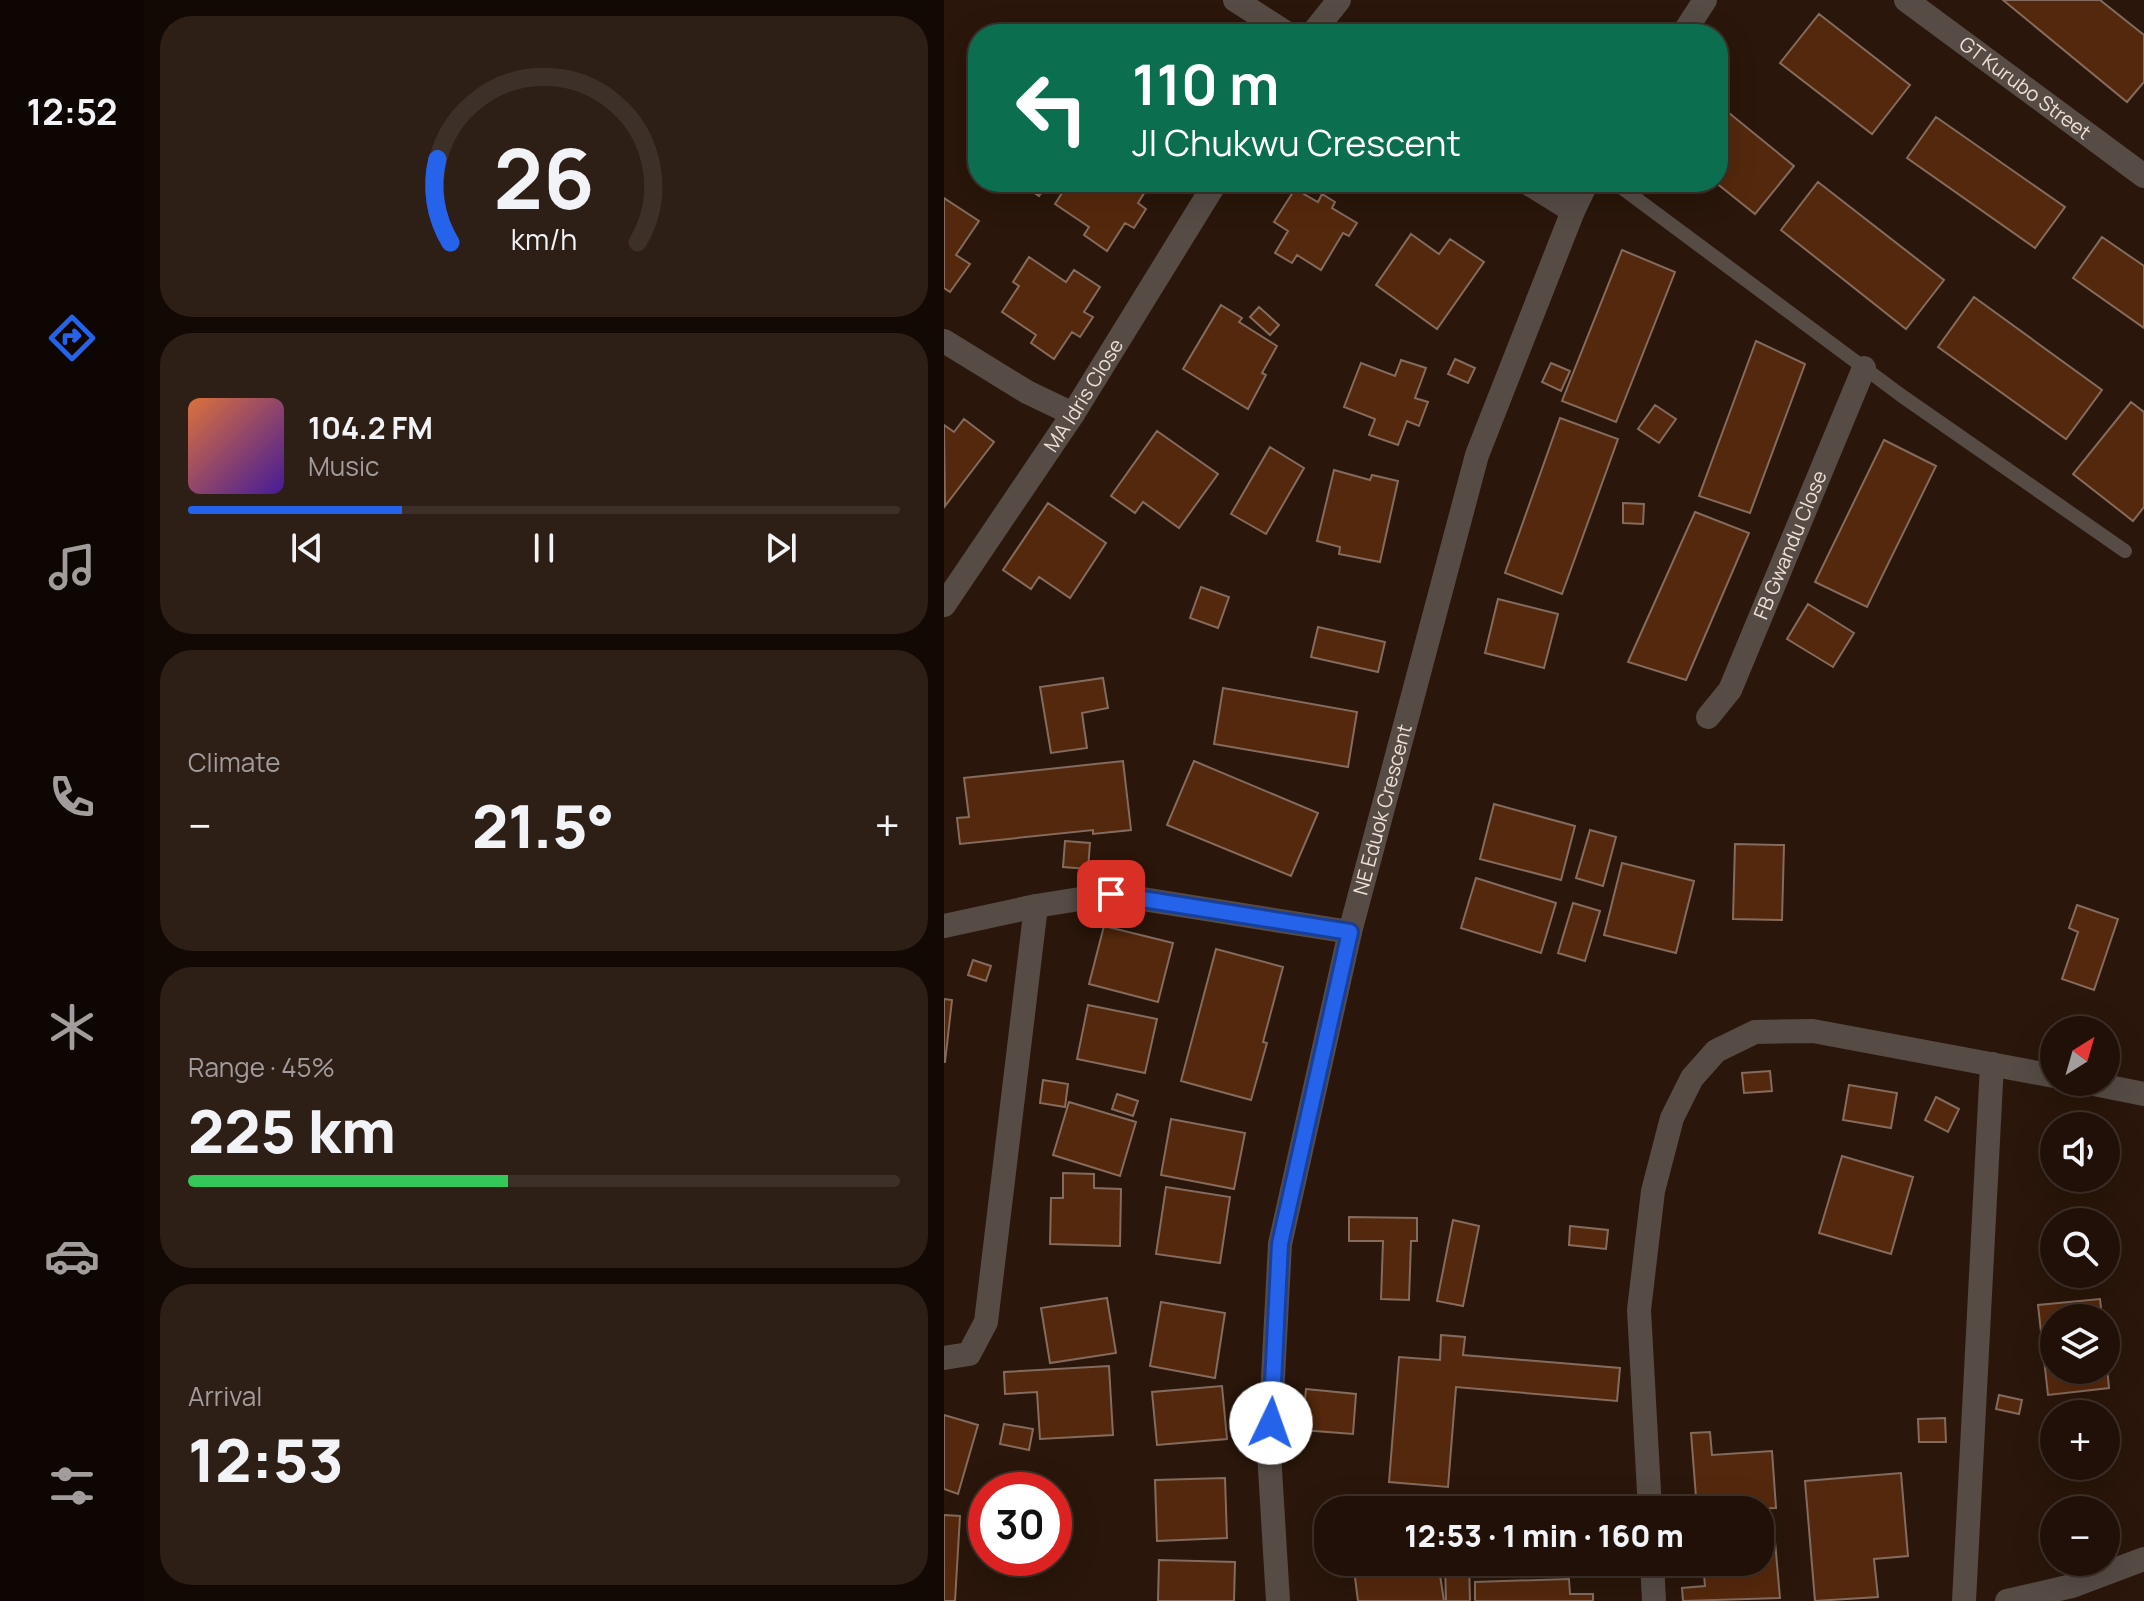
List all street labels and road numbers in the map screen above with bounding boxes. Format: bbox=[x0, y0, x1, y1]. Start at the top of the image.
street label: GT Kurubo Street bbox=[1954, 30, 2097, 145]
street label: MA Idris Close bbox=[1037, 333, 1129, 457]
street label: FB Gwandu Close bbox=[1747, 466, 1833, 623]
street label: NE Eduok Crescent bbox=[1346, 721, 1418, 898]

